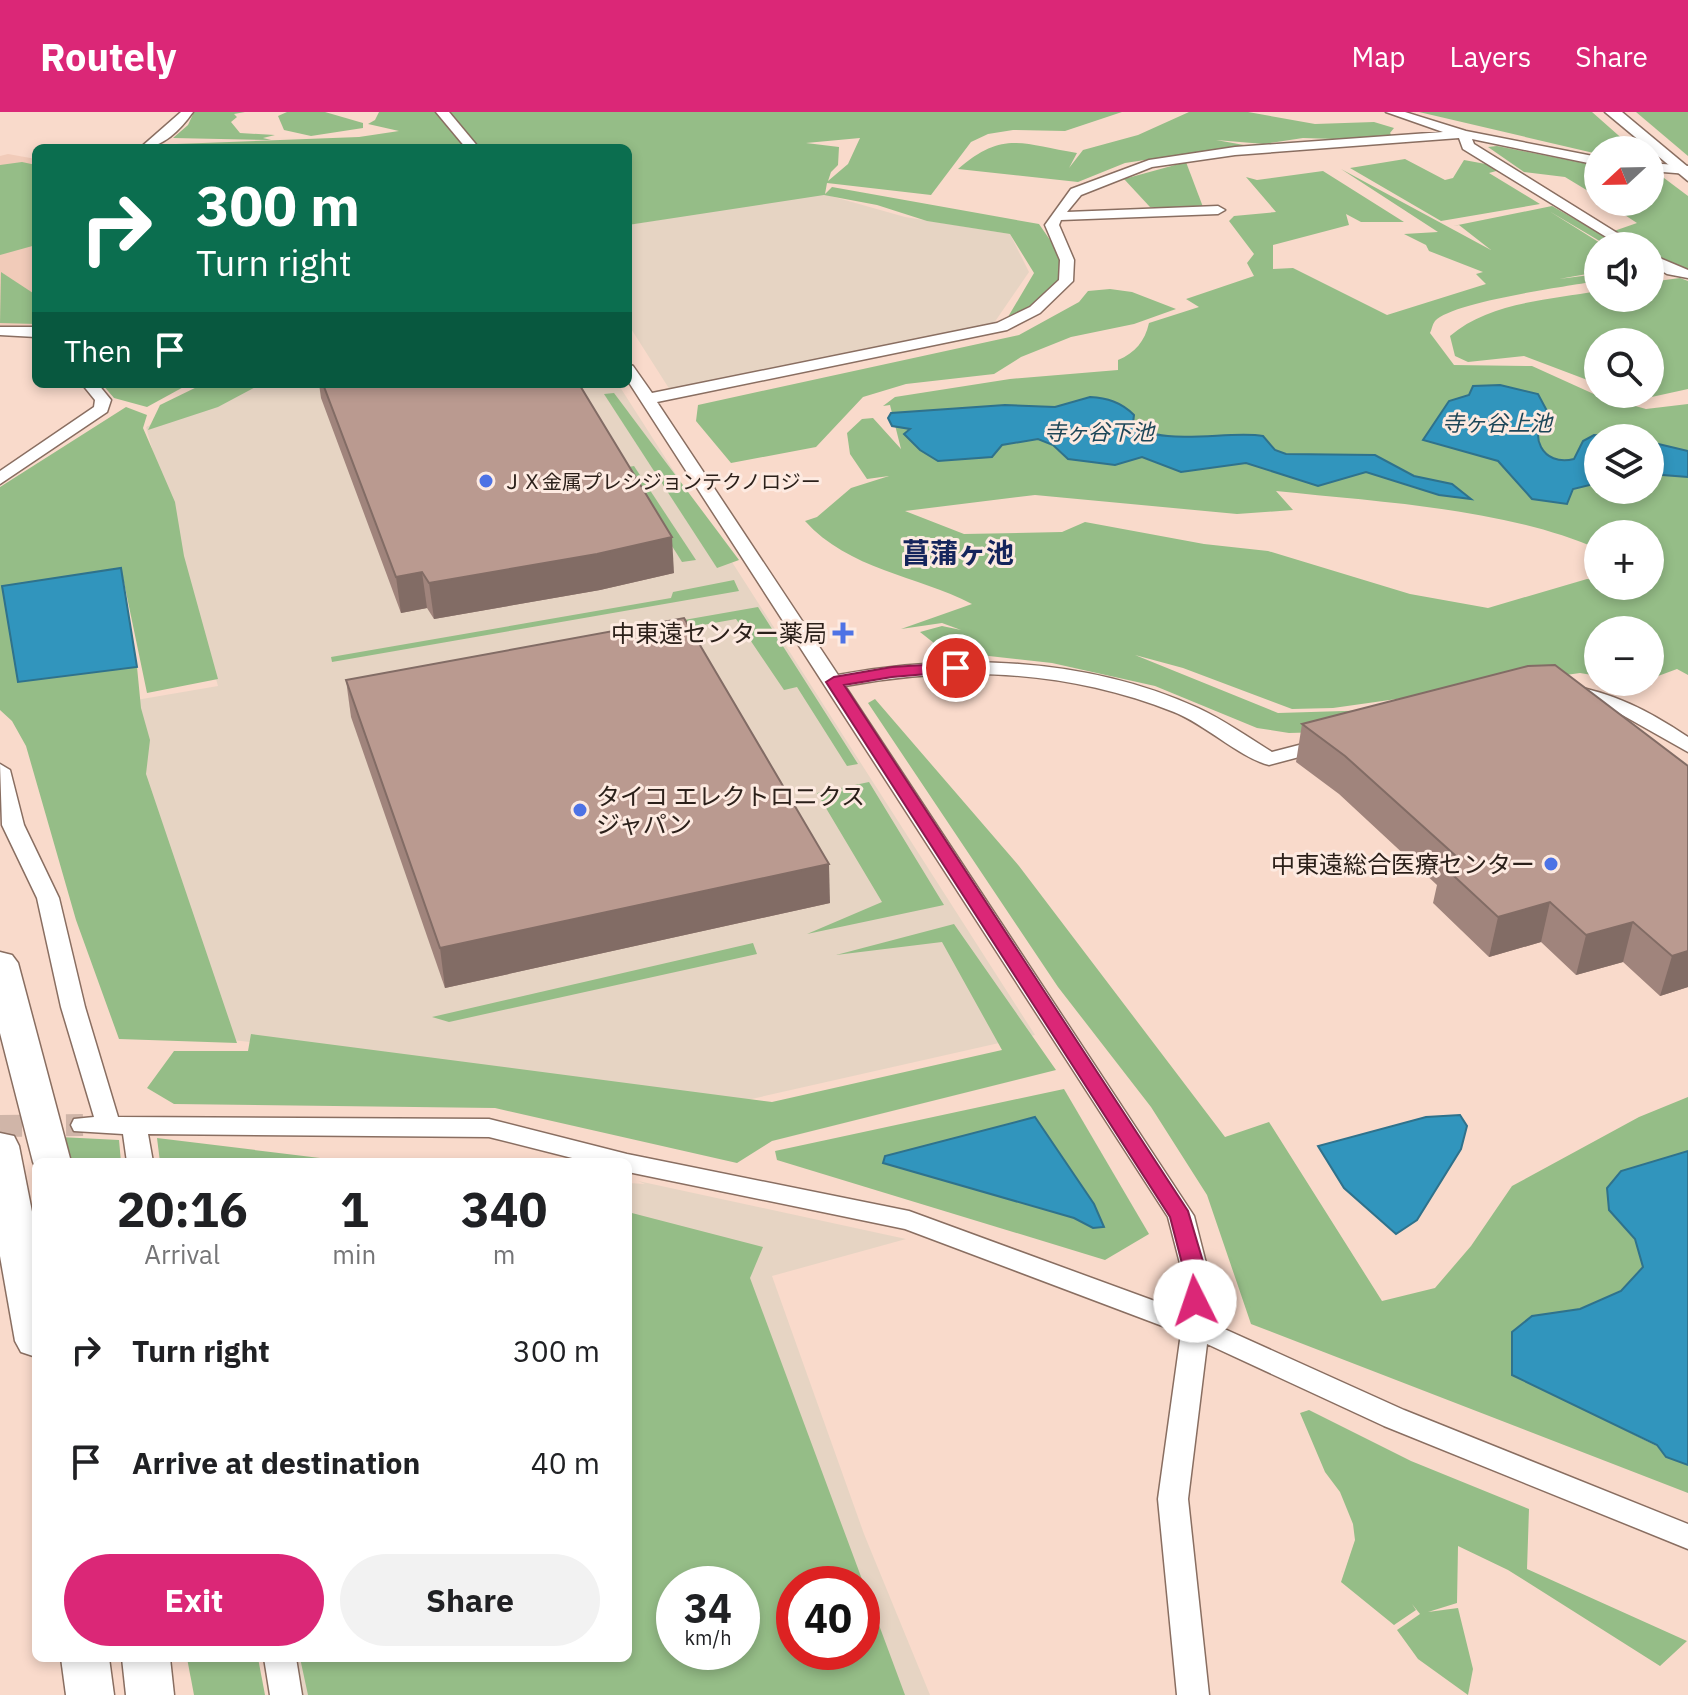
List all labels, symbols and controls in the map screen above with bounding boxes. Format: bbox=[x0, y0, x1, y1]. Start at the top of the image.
text: Routely bbox=[40, 32, 176, 81]
text: Map bbox=[1351, 38, 1405, 75]
text: Layers bbox=[1449, 38, 1531, 75]
text: Share bbox=[1575, 38, 1648, 75]
north arrow bbox=[1584, 136, 1664, 216]
map controls bbox=[1584, 136, 1664, 696]
text: 300 m bbox=[196, 169, 360, 241]
icon: right bbox=[64, 176, 168, 280]
button: sound bbox=[1584, 232, 1664, 312]
text: Turn right bbox=[196, 239, 352, 286]
icon: arrive bbox=[148, 328, 192, 372]
button: search bbox=[1584, 328, 1664, 408]
text: Then bbox=[64, 331, 132, 370]
water label: 寺ヶ谷上池 bbox=[1442, 408, 1554, 437]
water label: 寺ヶ谷下池 bbox=[1044, 417, 1156, 446]
button: layers bbox=[1584, 424, 1664, 504]
place label: ＪＸ金属プレシジョンテクノロジー bbox=[502, 468, 821, 495]
marker: ＪＸ金属プレシジョンテクノロジー bbox=[477, 472, 495, 490]
button: + bbox=[1584, 520, 1664, 600]
district label: 菖蒲ヶ池 bbox=[902, 534, 1014, 571]
button: − bbox=[1584, 616, 1664, 696]
place label: 中東遠センター薬局 bbox=[611, 617, 827, 649]
marker: 中東遠センター薬局 bbox=[834, 624, 852, 642]
pin bbox=[922, 634, 990, 702]
icon: arrive bbox=[934, 646, 978, 690]
place label: タイコ エレクトロニクス ジャパン bbox=[596, 780, 865, 840]
marker: タイコ エレクトロニクス ジャパン bbox=[571, 801, 589, 819]
place label: 中東遠総合医療センター bbox=[1271, 848, 1535, 880]
marker: 中東遠総合医療センター bbox=[1542, 855, 1560, 873]
text: 20:16 bbox=[117, 1178, 248, 1240]
text: 1 bbox=[340, 1178, 369, 1240]
text: 340 bbox=[461, 1178, 547, 1240]
text: Arrival bbox=[144, 1237, 220, 1271]
text: min bbox=[332, 1237, 376, 1271]
text: m bbox=[493, 1237, 515, 1271]
position arrow bbox=[1153, 1259, 1237, 1343]
icon: right bbox=[64, 1328, 108, 1372]
text: Turn right bbox=[132, 1331, 270, 1370]
text: 300 m bbox=[513, 1331, 600, 1370]
icon: arrive bbox=[64, 1440, 108, 1484]
text: Arrive at destination bbox=[132, 1443, 420, 1482]
text: 40 m bbox=[531, 1443, 600, 1482]
button: Exit bbox=[64, 1554, 324, 1646]
button: Share bbox=[340, 1554, 600, 1646]
speed limit sign: 40 bbox=[776, 1566, 880, 1670]
text: 34 bbox=[684, 1582, 732, 1634]
text: km/h bbox=[684, 1624, 732, 1651]

